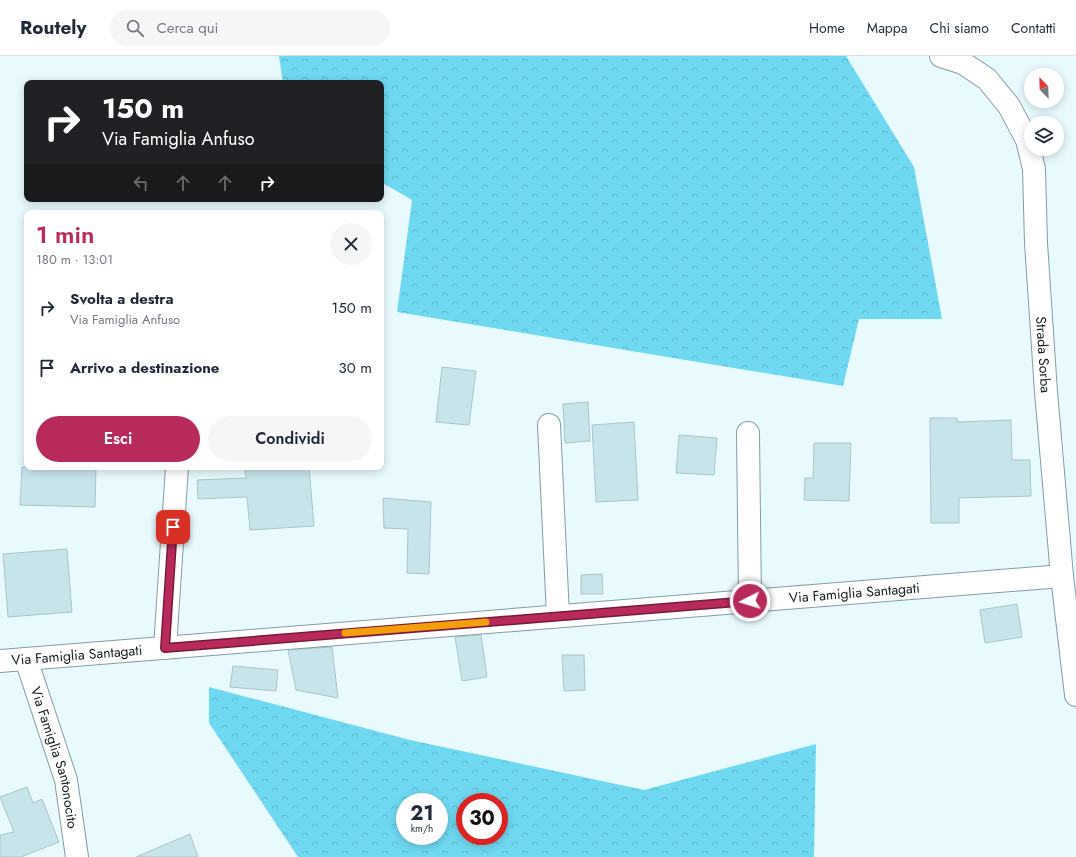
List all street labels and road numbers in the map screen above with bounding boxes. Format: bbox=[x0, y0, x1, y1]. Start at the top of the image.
street label: Strada Sorba bbox=[1031, 316, 1056, 393]
street label: Via Famiglia Santagati bbox=[788, 577, 920, 608]
street label: Via Famiglia Santagati bbox=[11, 640, 143, 670]
street label: Via Famiglia Santonocito bbox=[26, 684, 83, 830]

